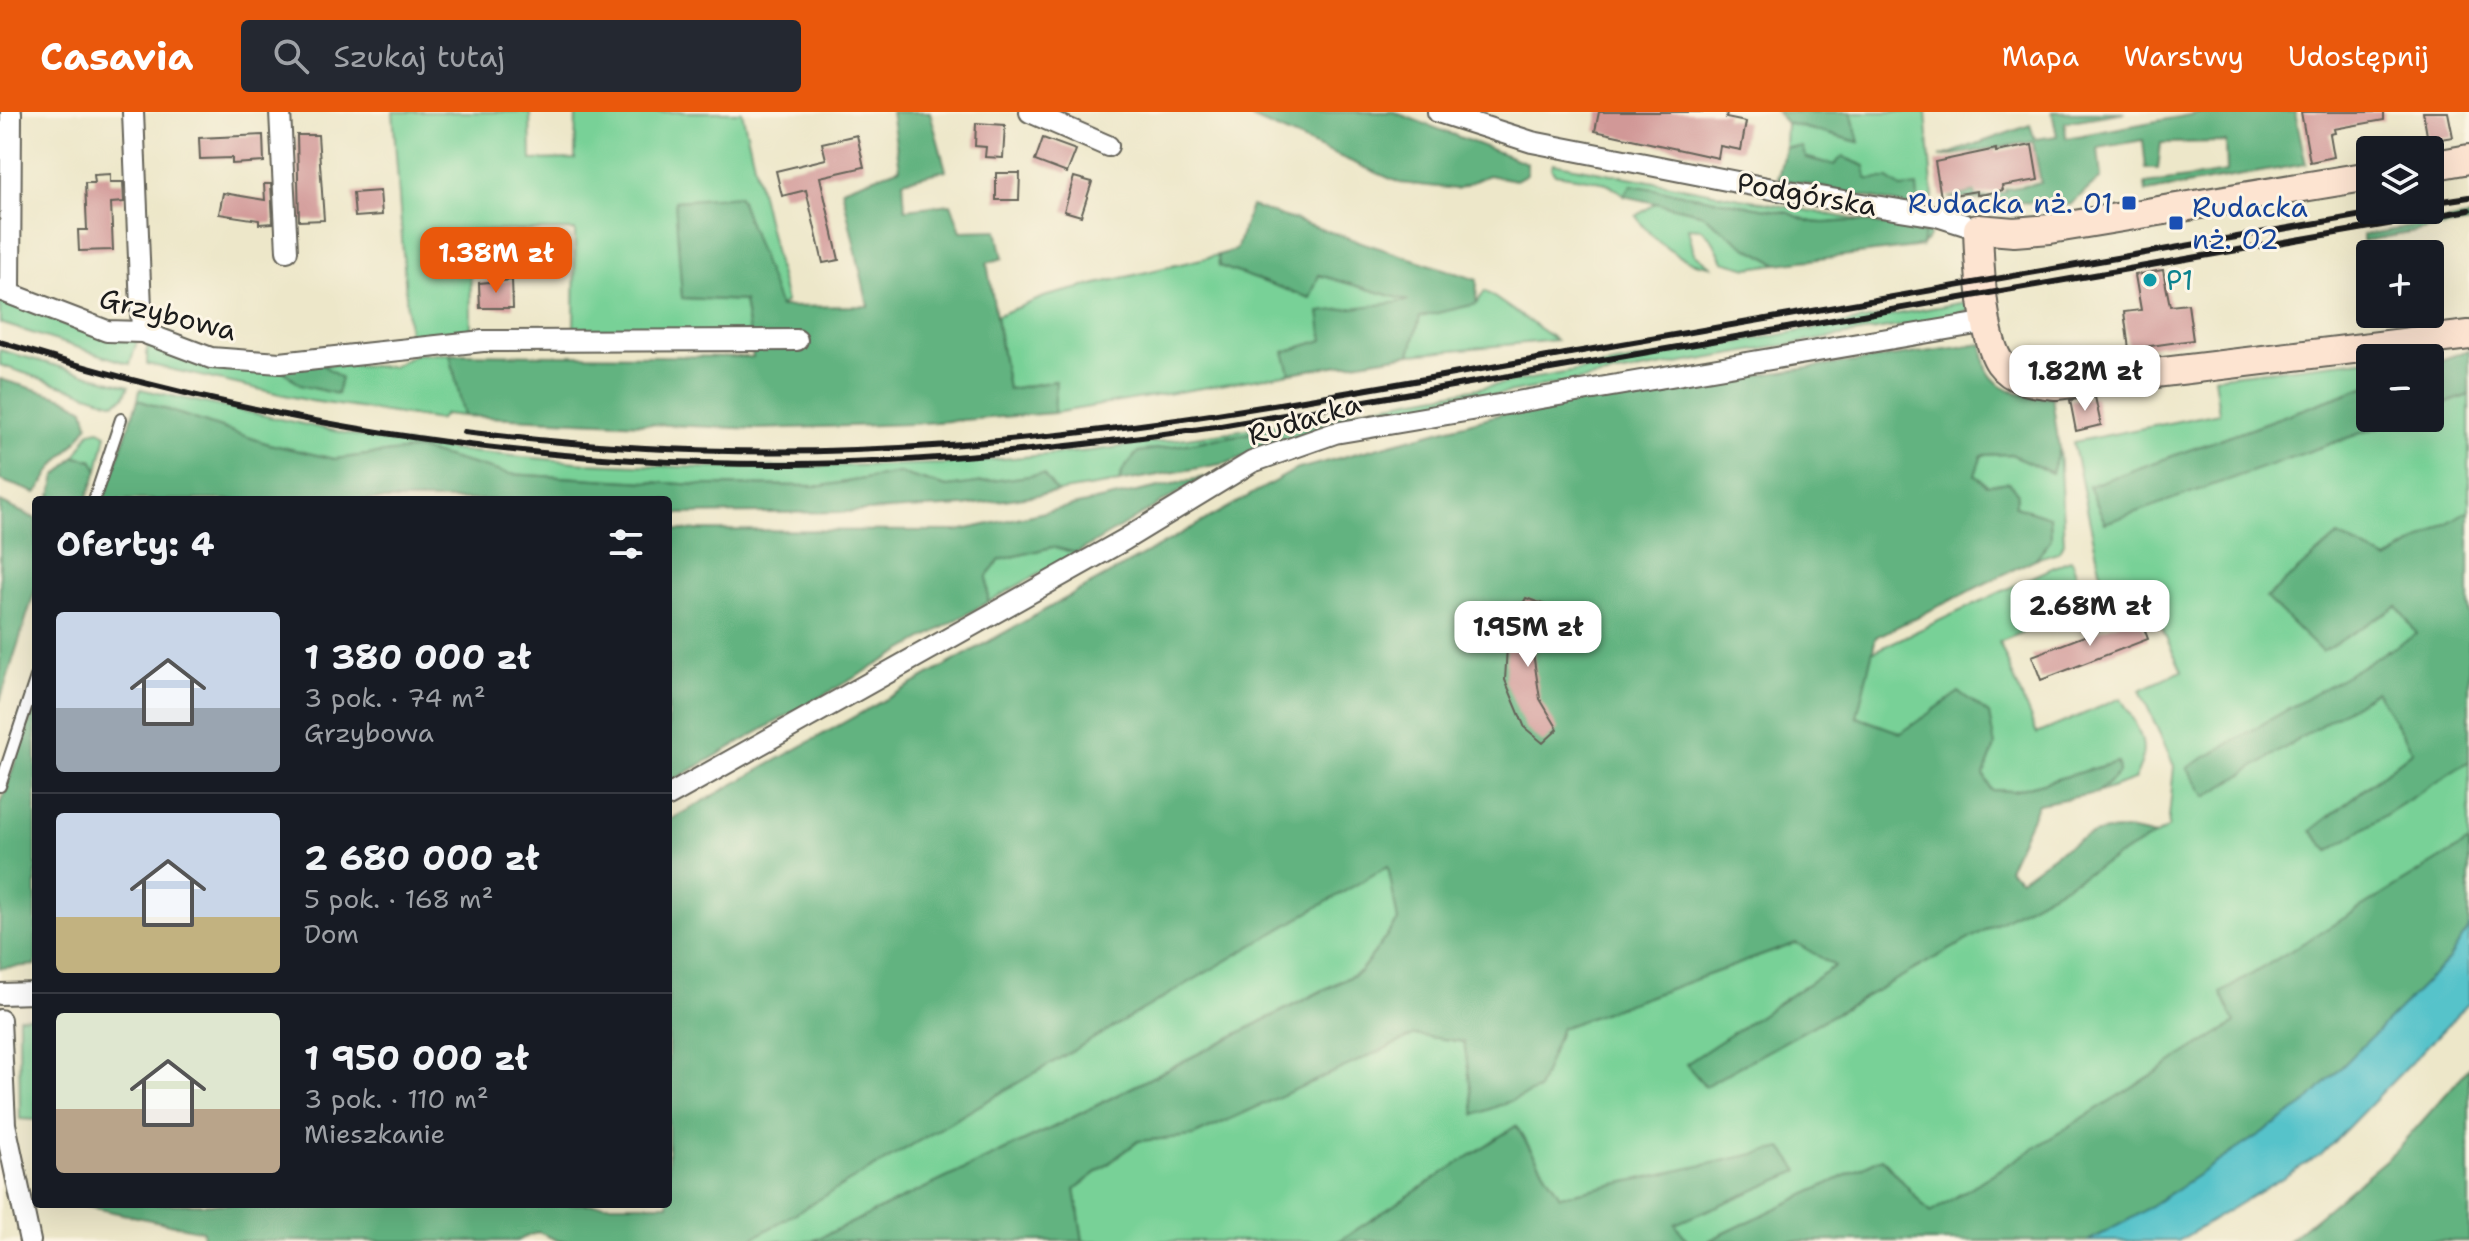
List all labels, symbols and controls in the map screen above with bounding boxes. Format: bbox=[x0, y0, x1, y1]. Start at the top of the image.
search box bbox=[241, 20, 801, 92]
text: Casavia bbox=[40, 31, 193, 82]
icon: search bbox=[269, 34, 313, 78]
text: Szukaj tutaj bbox=[333, 36, 505, 77]
text: Mapa bbox=[2002, 37, 2079, 75]
text: Warstwy bbox=[2123, 37, 2244, 75]
text: Udostępnij bbox=[2288, 37, 2429, 75]
map controls bbox=[2356, 136, 2444, 432]
button: layers bbox=[2356, 136, 2444, 224]
street label: Podgórska bbox=[1734, 163, 1880, 225]
place label: Rudacka nż. 01 bbox=[1908, 184, 2113, 222]
place label: Rudacka nż. 02 bbox=[2192, 188, 2308, 258]
marker: Rudacka nż. 01 bbox=[2120, 194, 2138, 212]
marker: Rudacka nż. 02 bbox=[2167, 214, 2185, 232]
pin: 1.38M zł bbox=[413, 227, 579, 295]
text: 1.38M zł bbox=[438, 235, 554, 270]
button: + bbox=[2356, 240, 2444, 328]
place label: P1 bbox=[2166, 261, 2193, 299]
marker: P1 bbox=[2141, 271, 2159, 289]
street label: Grzybowa bbox=[96, 279, 240, 349]
button: − bbox=[2356, 344, 2444, 432]
pin: 1.82M zł bbox=[2002, 345, 2168, 413]
text: 1.82M zł bbox=[2027, 353, 2143, 388]
street label: Rudacka bbox=[1243, 384, 1365, 454]
text: Oferty: 4 bbox=[56, 521, 215, 567]
icon: filters bbox=[604, 522, 648, 566]
pin: 2.68M zł bbox=[2007, 580, 2173, 648]
text: 2.68M zł bbox=[2029, 588, 2152, 623]
pin: 1.95M zł bbox=[1445, 601, 1611, 669]
text: 1.95M zł bbox=[1472, 609, 1584, 644]
text: 1 380 000 zł bbox=[304, 634, 531, 680]
icon: home bbox=[120, 644, 216, 740]
text: 3 pok. · 74 m² bbox=[304, 680, 486, 715]
text: Grzybowa bbox=[304, 715, 434, 750]
text: 2 680 000 zł bbox=[304, 835, 539, 881]
icon: home bbox=[120, 845, 216, 941]
text: 5 pok. · 168 m² bbox=[304, 881, 493, 916]
text: Dom bbox=[304, 916, 359, 951]
text: 1 950 000 zł bbox=[304, 1035, 529, 1081]
icon: home bbox=[120, 1045, 216, 1141]
text: 3 pok. · 110 m² bbox=[304, 1081, 489, 1116]
text: Mieszkanie bbox=[304, 1116, 445, 1151]

